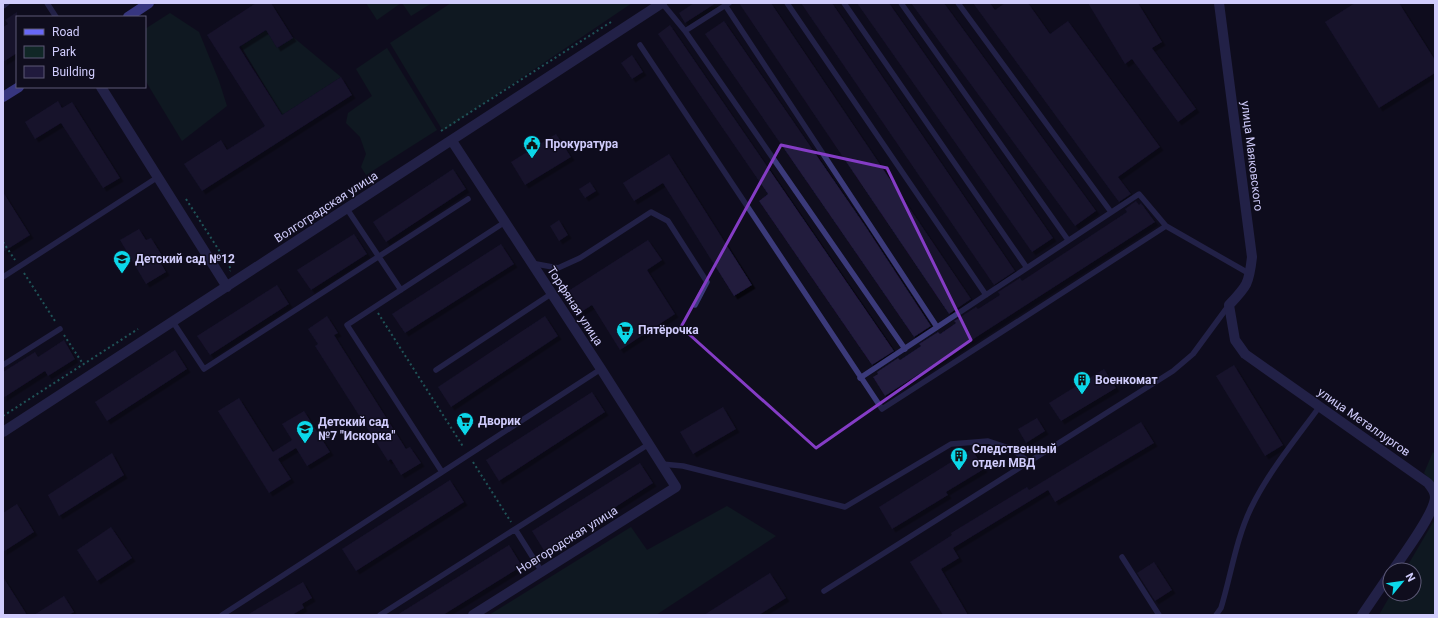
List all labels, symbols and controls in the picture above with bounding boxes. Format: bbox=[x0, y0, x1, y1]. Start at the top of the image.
legend bbox=[16, 16, 146, 88]
text: Road bbox=[52, 25, 80, 39]
text: Park bbox=[52, 45, 77, 59]
text: Building bbox=[52, 65, 95, 79]
street label: улица Маяковского bbox=[1238, 100, 1266, 212]
public building icon: Прокуратура bbox=[522, 134, 542, 159]
place label: Прокуратура bbox=[545, 137, 619, 151]
street label: Волгоградская улица bbox=[272, 168, 380, 246]
school or university icon: Детский cад №12 bbox=[112, 249, 132, 274]
place label: Детский cад №12 bbox=[135, 252, 235, 266]
street label: Торфяная улица bbox=[544, 264, 606, 348]
supermarket icon: Пятёрочка bbox=[615, 320, 635, 345]
place label: Пятёрочка bbox=[638, 323, 699, 337]
building icon: Военкомат bbox=[1072, 370, 1092, 395]
place label: Военкомат bbox=[1095, 373, 1158, 387]
street label: улица Металлургов bbox=[1315, 385, 1413, 459]
supermarket icon: Дворик bbox=[455, 411, 475, 436]
place label: Дворик bbox=[478, 414, 521, 428]
place label: Детский cад №7 "Искорка" bbox=[318, 415, 395, 443]
school or university icon: Детский cад №7 "Искорка" bbox=[295, 419, 315, 444]
place label: Следственный отдел МВД bbox=[972, 442, 1057, 470]
building icon: Следственный отдел МВД bbox=[949, 446, 969, 471]
street label: Новгородская улица bbox=[514, 503, 620, 577]
north arrow bbox=[1382, 562, 1422, 602]
text: N bbox=[1403, 571, 1418, 584]

